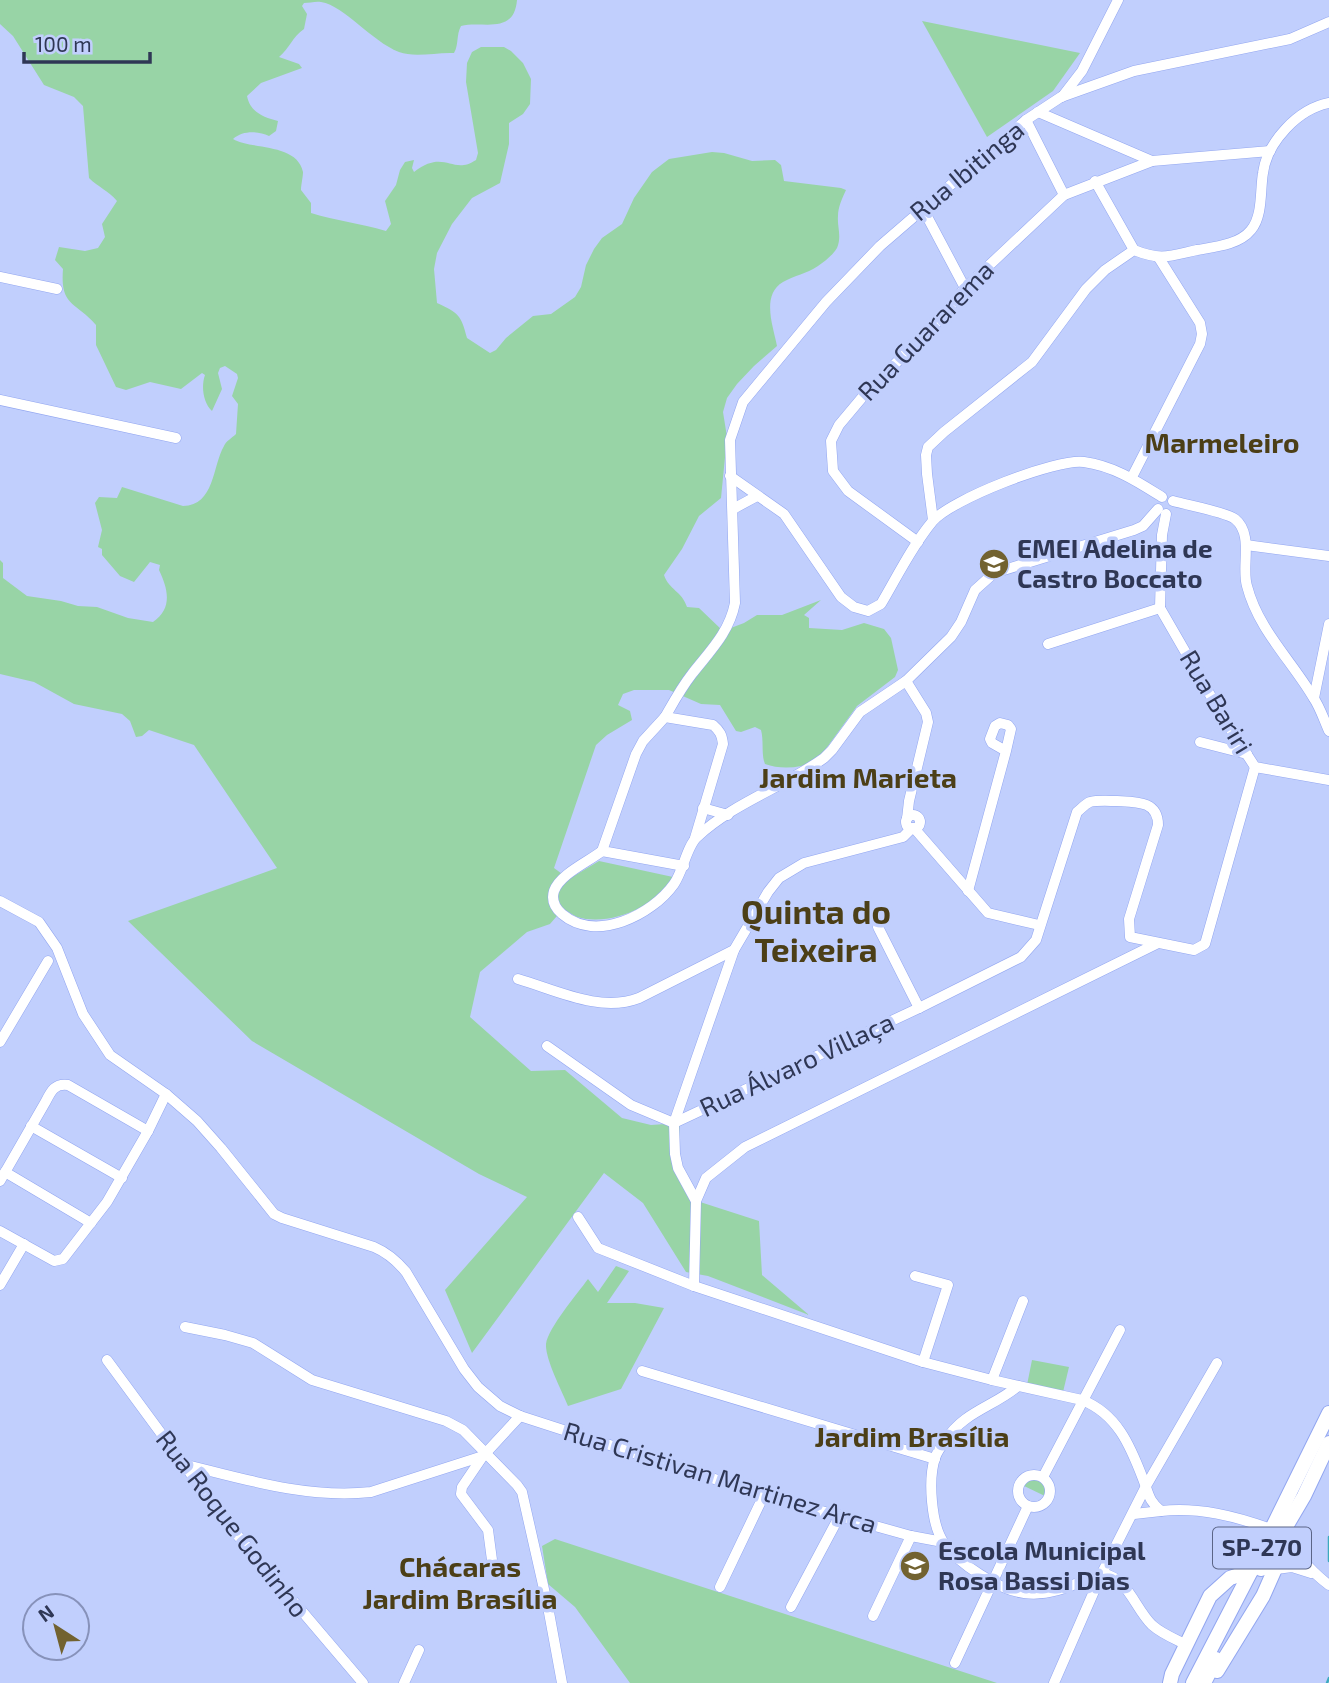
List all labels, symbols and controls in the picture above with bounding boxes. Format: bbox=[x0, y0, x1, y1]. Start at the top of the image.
scale bar bbox=[24, 21, 150, 65]
text: 100 m bbox=[35, 31, 92, 56]
street label: Rua Ibitinga bbox=[903, 113, 1029, 226]
street label: Rua Guararema bbox=[850, 254, 999, 406]
district label: Marmeleiro bbox=[1145, 425, 1299, 459]
place label: EMEI Adelina de Castro Boccato bbox=[1017, 532, 1213, 593]
school or university icon: EMEI Adelina de Castro Boccato bbox=[977, 547, 1011, 581]
street label: Rua Bariri bbox=[1174, 644, 1260, 759]
district label: Jardim Marieta bbox=[759, 760, 957, 794]
district label: Quinta do Teixeira bbox=[741, 891, 891, 969]
street label: Rua Álvaro Villaça bbox=[694, 1005, 899, 1124]
street label: Rua Cristivan Martinez Arca bbox=[560, 1414, 881, 1539]
district label: Jardim Brasília bbox=[814, 1419, 1010, 1453]
street label: Rua Roque Godinho bbox=[151, 1424, 316, 1623]
road number: SP-270 bbox=[1213, 1528, 1311, 1568]
place label: Escola Municipal Rosa Bassi Dias bbox=[938, 1534, 1146, 1595]
district label: Chácaras Jardim Brasília bbox=[362, 1549, 558, 1615]
school or university icon: Escola Municipal Rosa Bassi Dias bbox=[898, 1549, 932, 1583]
north arrow bbox=[21, 1592, 91, 1662]
text: N bbox=[33, 1600, 58, 1626]

